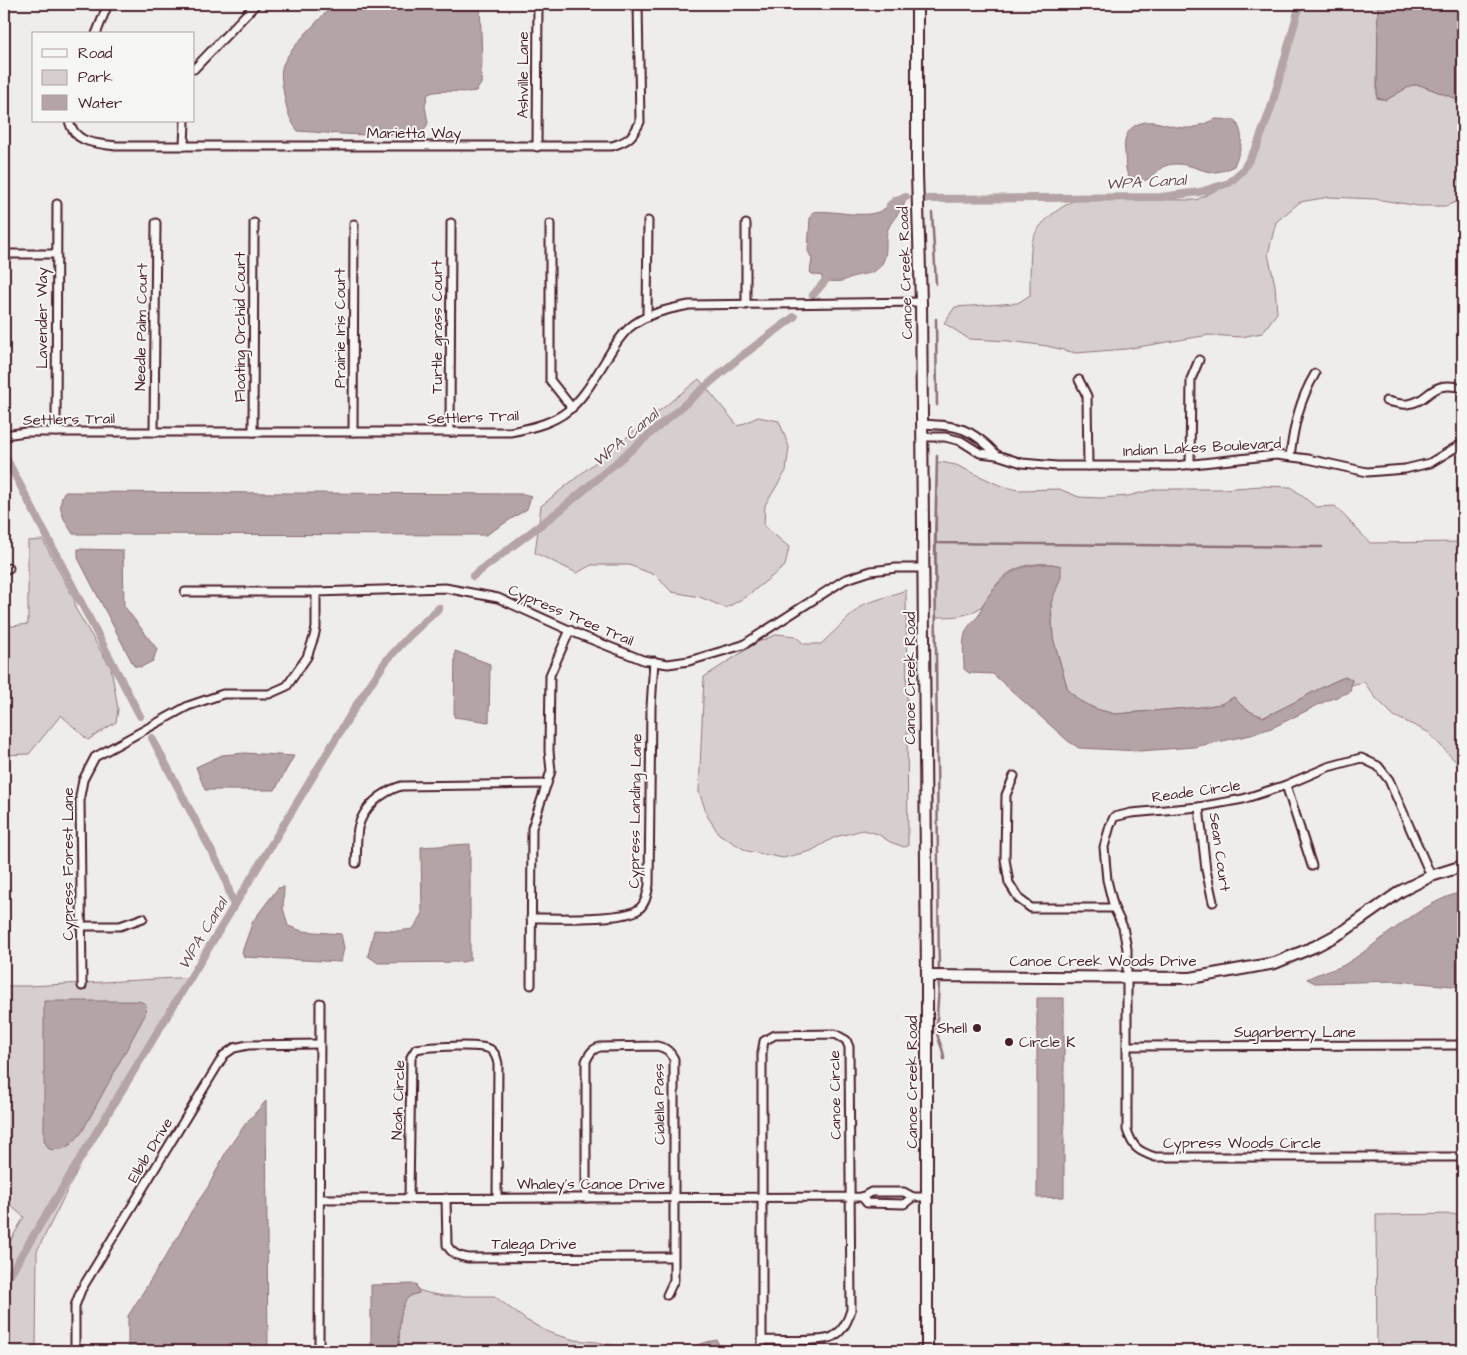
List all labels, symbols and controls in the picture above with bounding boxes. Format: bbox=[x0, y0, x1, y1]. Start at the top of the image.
street label: Ashville Lane bbox=[513, 31, 534, 119]
legend bbox=[32, 32, 195, 122]
text: Road bbox=[78, 43, 113, 64]
text: Park bbox=[78, 67, 113, 88]
text: Water bbox=[78, 93, 122, 114]
street label: Marietta Way bbox=[367, 123, 461, 145]
water label: WPA Canal bbox=[1106, 169, 1189, 195]
street label: Canoe Creek Road bbox=[893, 206, 918, 340]
street label: Floating Orchid Court bbox=[230, 252, 252, 402]
street label: Turtle grass Court bbox=[427, 260, 449, 394]
street label: Needle Palm Court bbox=[130, 263, 153, 391]
street label: Lavender Way bbox=[32, 267, 54, 369]
street label: Prairie Iris Court bbox=[330, 268, 351, 388]
water label: WPA Canal bbox=[588, 402, 665, 472]
street label: Settlers Trail bbox=[427, 405, 519, 430]
street label: Settlers Trail bbox=[23, 408, 115, 431]
street label: Indian Lakes Boulevard bbox=[1122, 433, 1282, 462]
street label: Cypress Tree Trail bbox=[504, 580, 637, 652]
street label: Canoe Creek Road bbox=[900, 611, 921, 745]
street label: Cypress Landing Lane bbox=[624, 733, 648, 889]
street label: Reade Circle bbox=[1150, 775, 1242, 808]
street label: Cypress Forest Lane bbox=[58, 787, 80, 941]
street label: Sean Court bbox=[1204, 811, 1235, 893]
water label: WPA Canal bbox=[173, 891, 234, 973]
street label: Canoe Creek Woods Drive bbox=[1009, 951, 1197, 972]
street label: Canoe Creek Road bbox=[902, 1015, 923, 1149]
place label: Shell bbox=[937, 1018, 967, 1039]
marker: Shell bbox=[971, 1022, 983, 1034]
street label: Sugarberry Lane bbox=[1234, 1022, 1356, 1044]
place label: Circle K bbox=[1019, 1032, 1075, 1053]
marker: Circle K bbox=[1003, 1036, 1015, 1048]
street label: Canoe Circle bbox=[824, 1050, 847, 1140]
street label: Noah Circle bbox=[387, 1060, 410, 1140]
street label: Cialella Pass bbox=[648, 1063, 671, 1145]
street label: Elbib Drive bbox=[123, 1114, 178, 1187]
street label: Cypress Woods Circle bbox=[1163, 1133, 1321, 1155]
street label: Whaley's Canoe Drive bbox=[517, 1174, 665, 1196]
street label: Talega Drive bbox=[492, 1234, 577, 1256]

